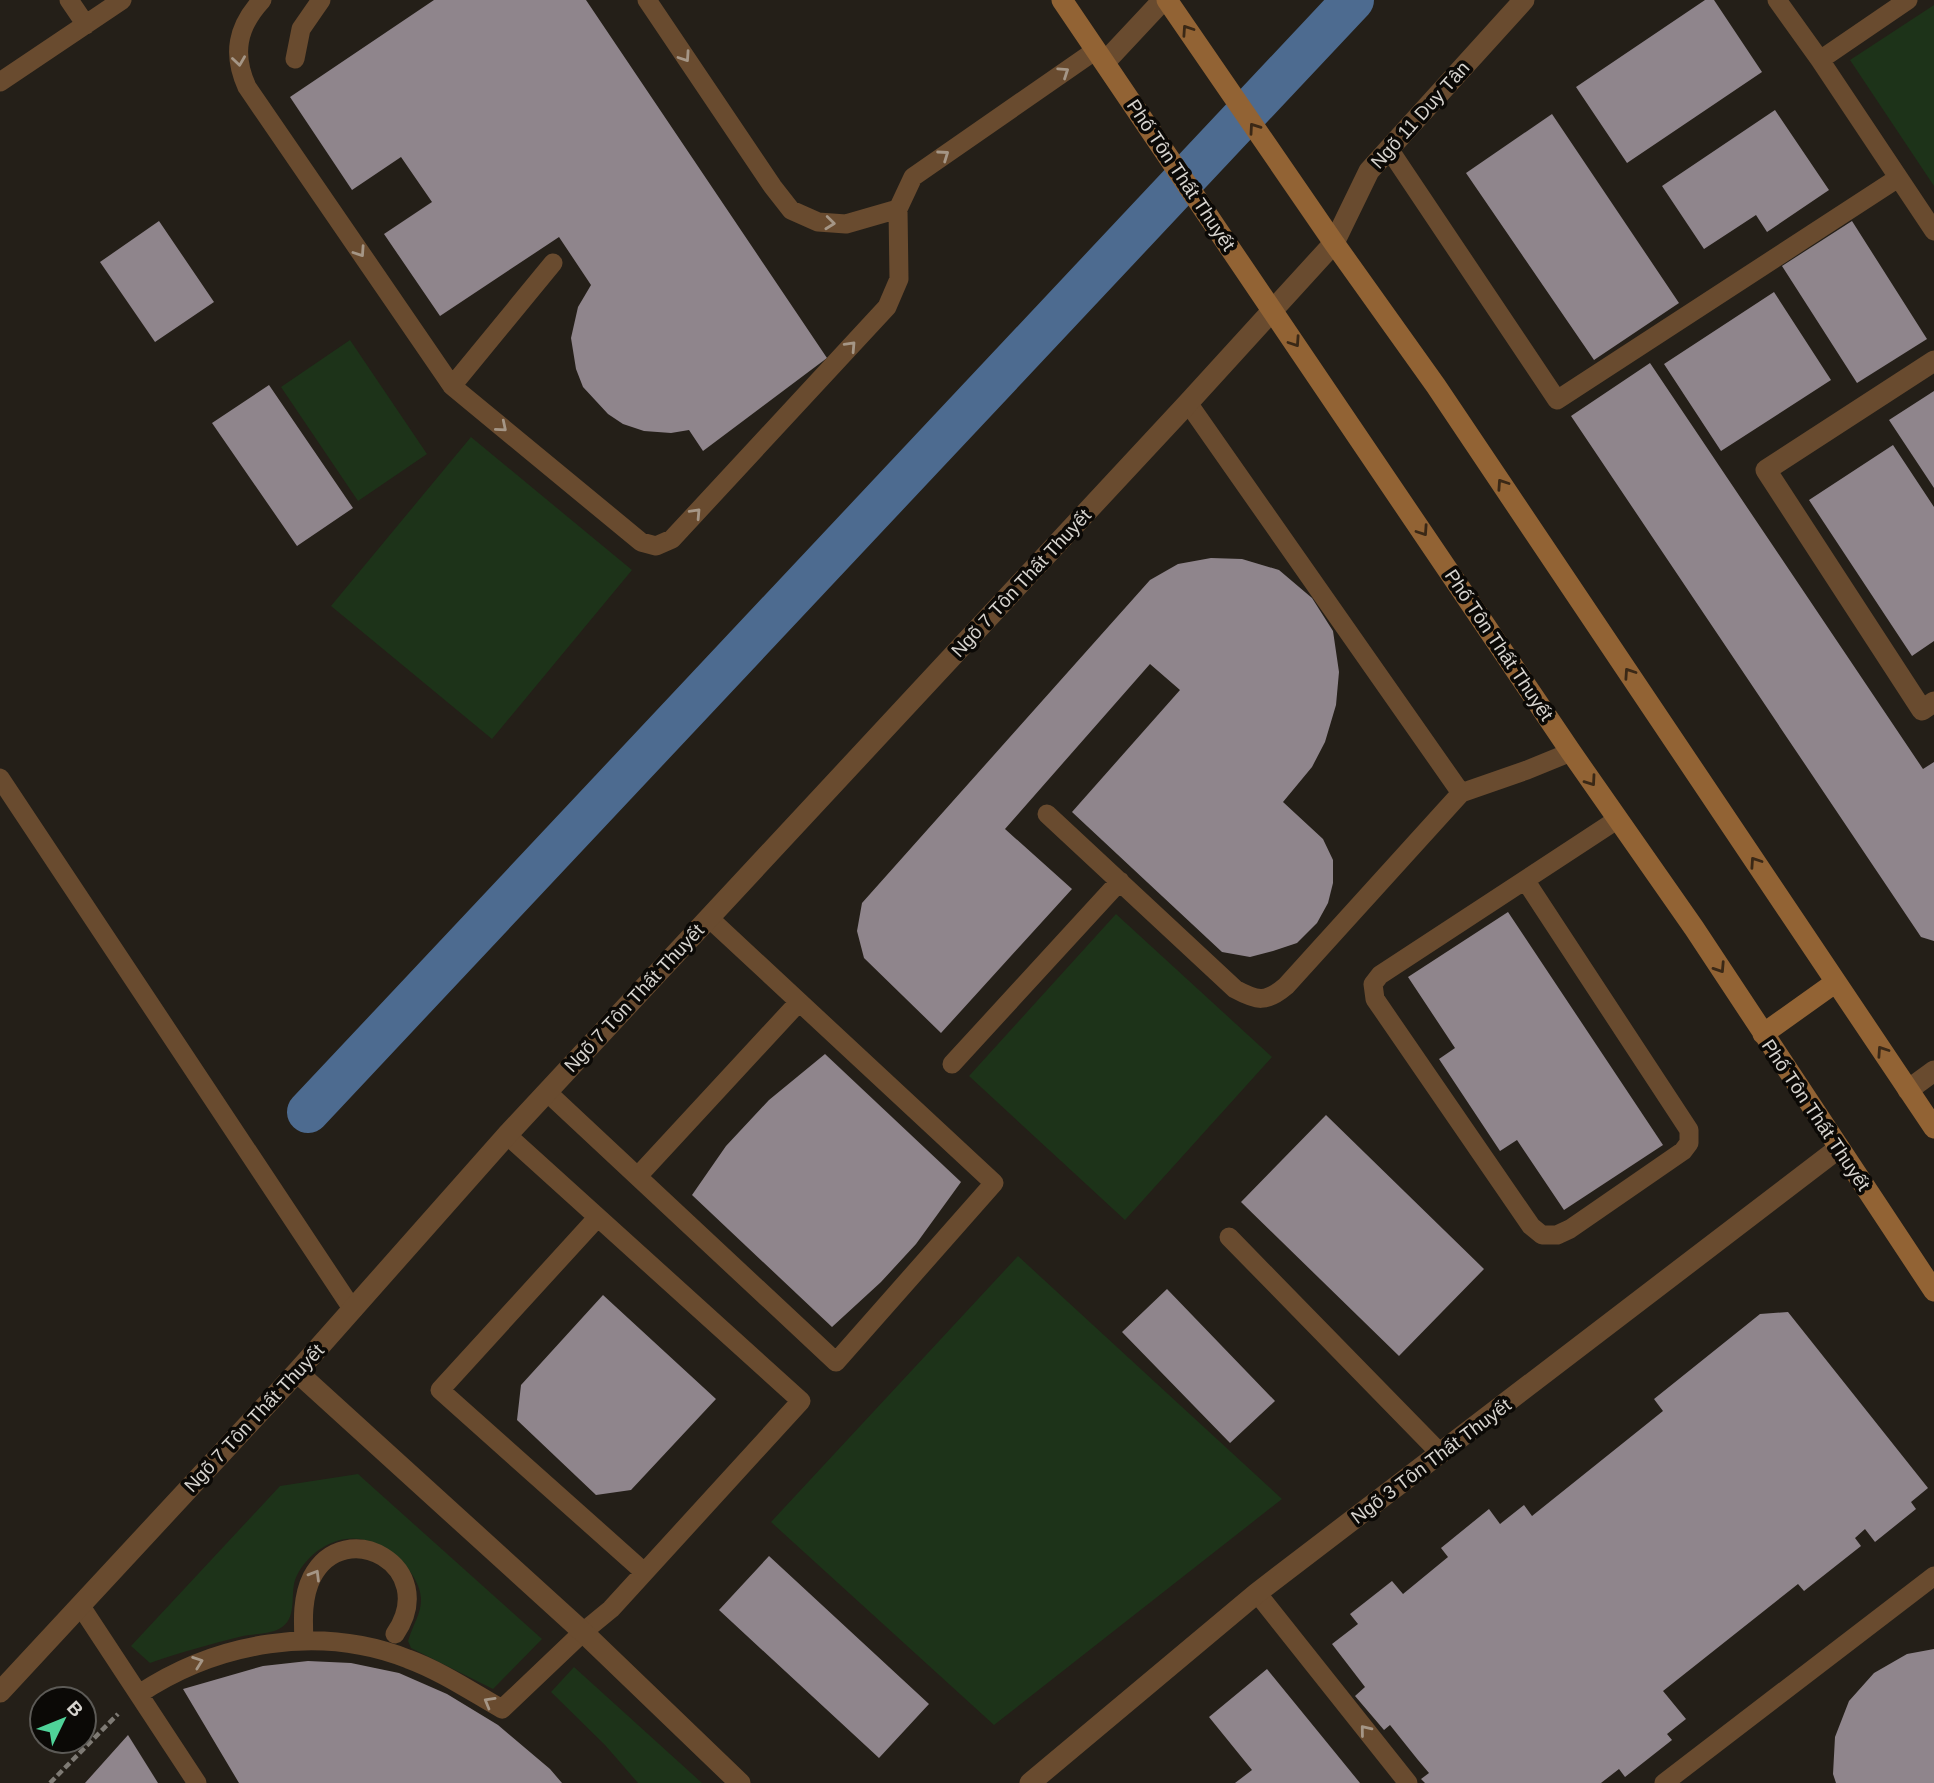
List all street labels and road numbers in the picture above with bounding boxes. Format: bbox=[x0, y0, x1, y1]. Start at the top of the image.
street label: Ngõ 11 Duy Tân bbox=[1366, 57, 1474, 173]
street label: Phố Tôn Thất Thuyết bbox=[1123, 96, 1240, 255]
street label: Ngõ 7 Tôn Thất Thuyết bbox=[947, 504, 1095, 661]
street label: Phố Tôn Thất Thuyết bbox=[1441, 566, 1558, 725]
street label: Ngõ 7 Tôn Thất Thuyết bbox=[560, 919, 708, 1076]
street label: Phố Tôn Thất Thuyết bbox=[1758, 1036, 1875, 1195]
street label: Ngõ 7 Tôn Thất Thuyết bbox=[180, 1339, 328, 1496]
street label: Ngõ 3 Tôn Thất Thuyết bbox=[1347, 1394, 1515, 1528]

